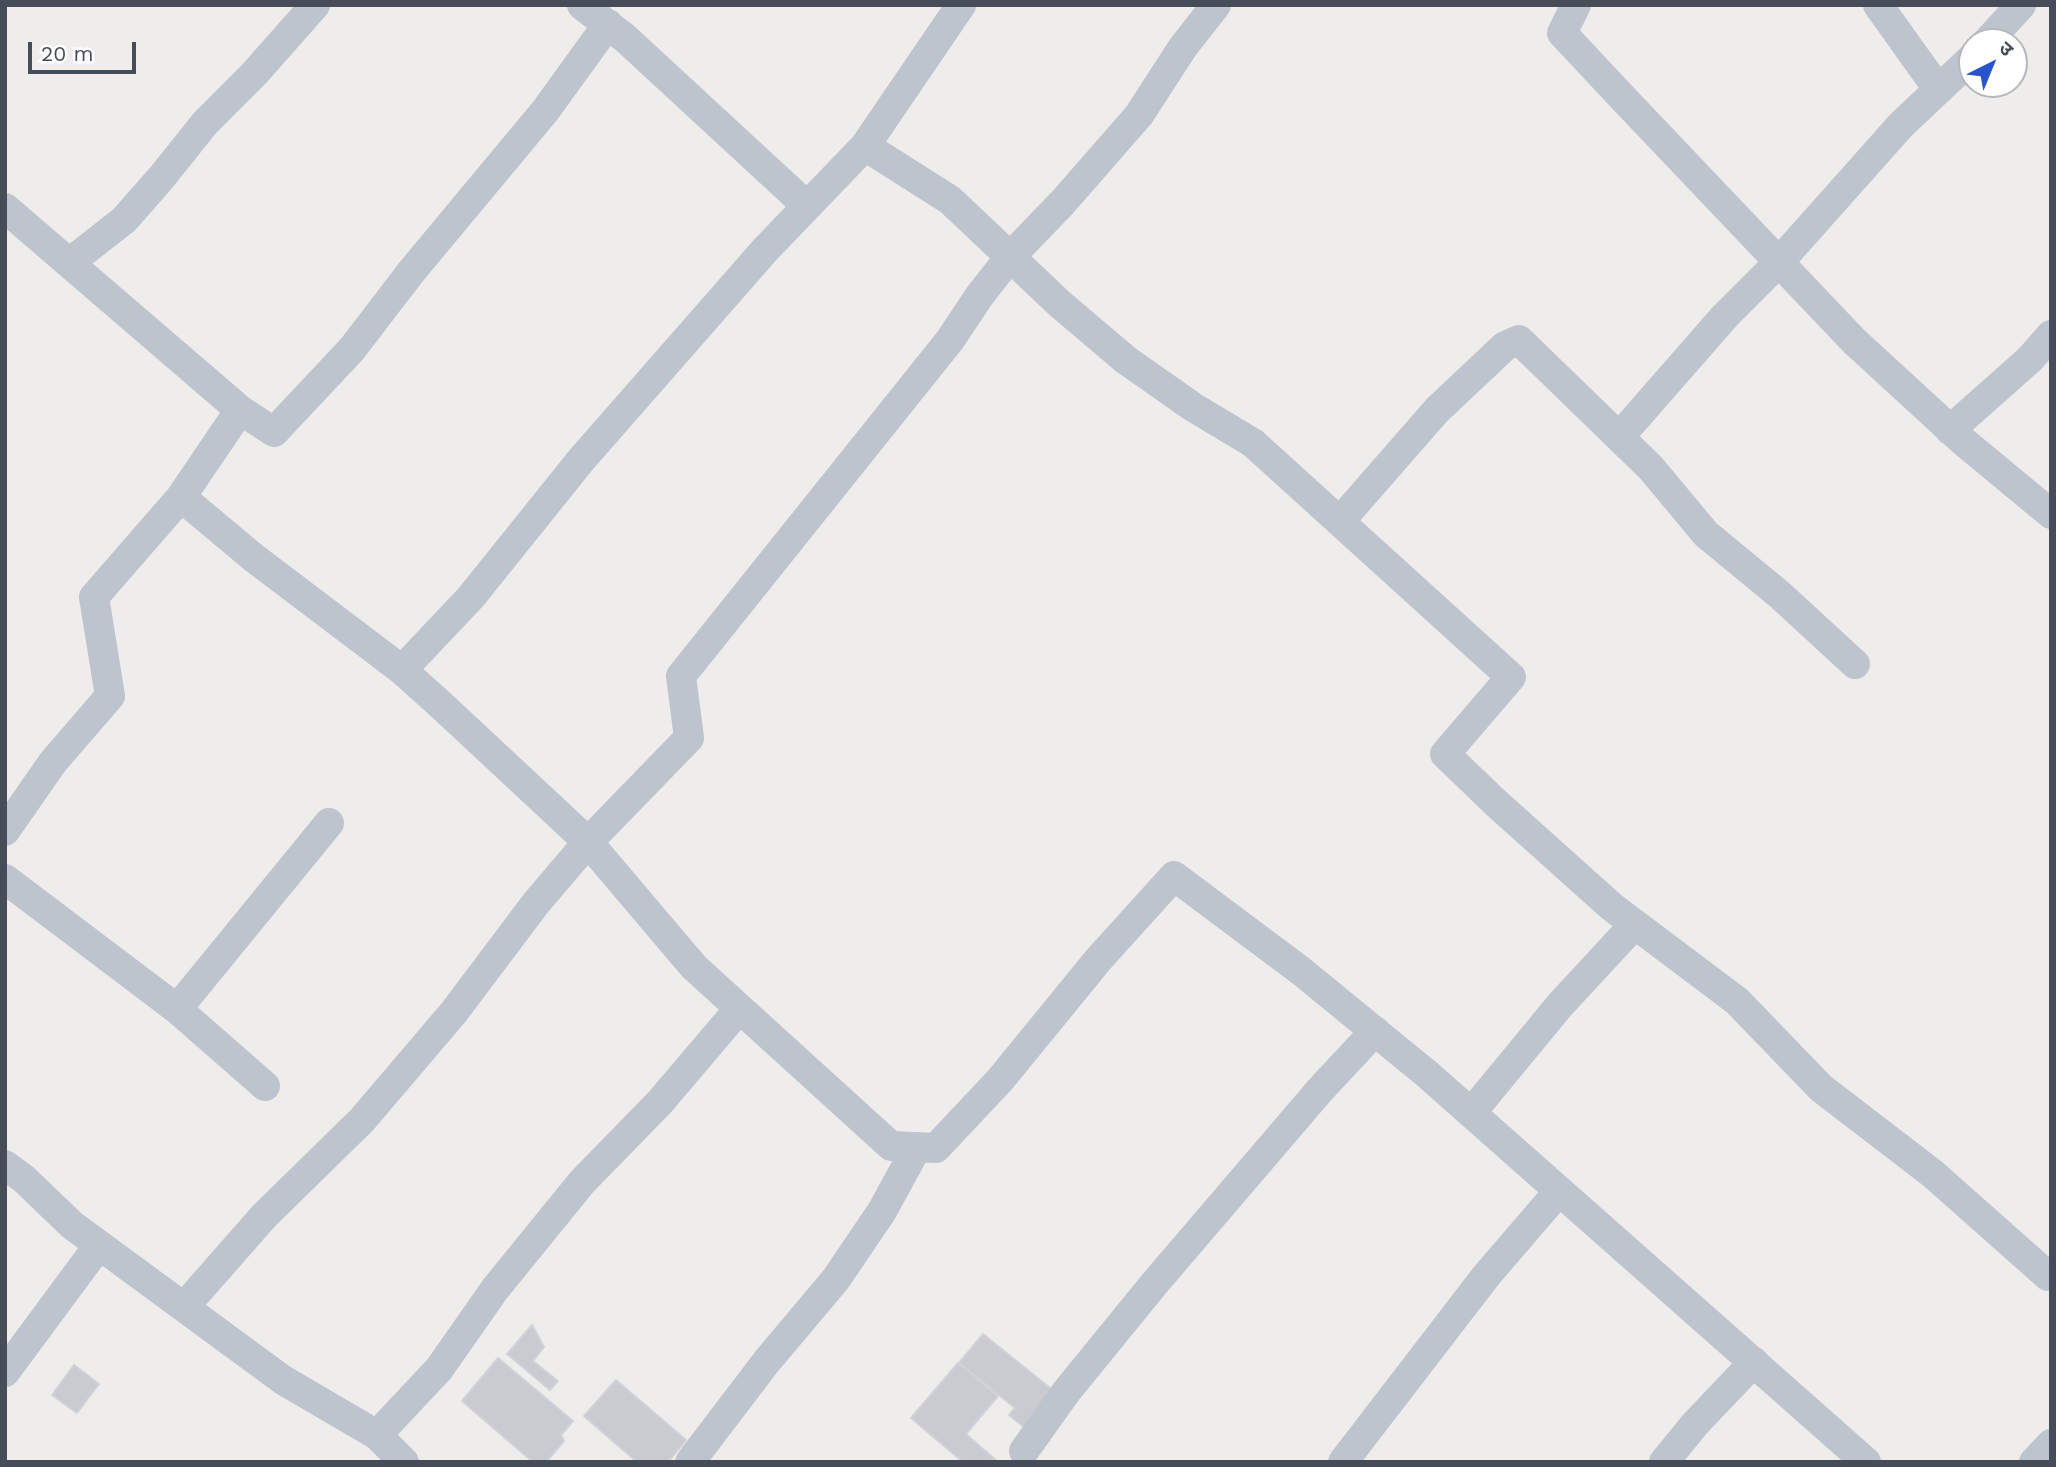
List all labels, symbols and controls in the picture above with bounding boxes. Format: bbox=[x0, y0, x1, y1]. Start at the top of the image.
scale bar bbox=[32, 28, 140, 72]
north arrow bbox=[1958, 28, 2028, 98]
text: उ bbox=[1994, 37, 2018, 61]
text: 20 m bbox=[41, 41, 93, 66]

